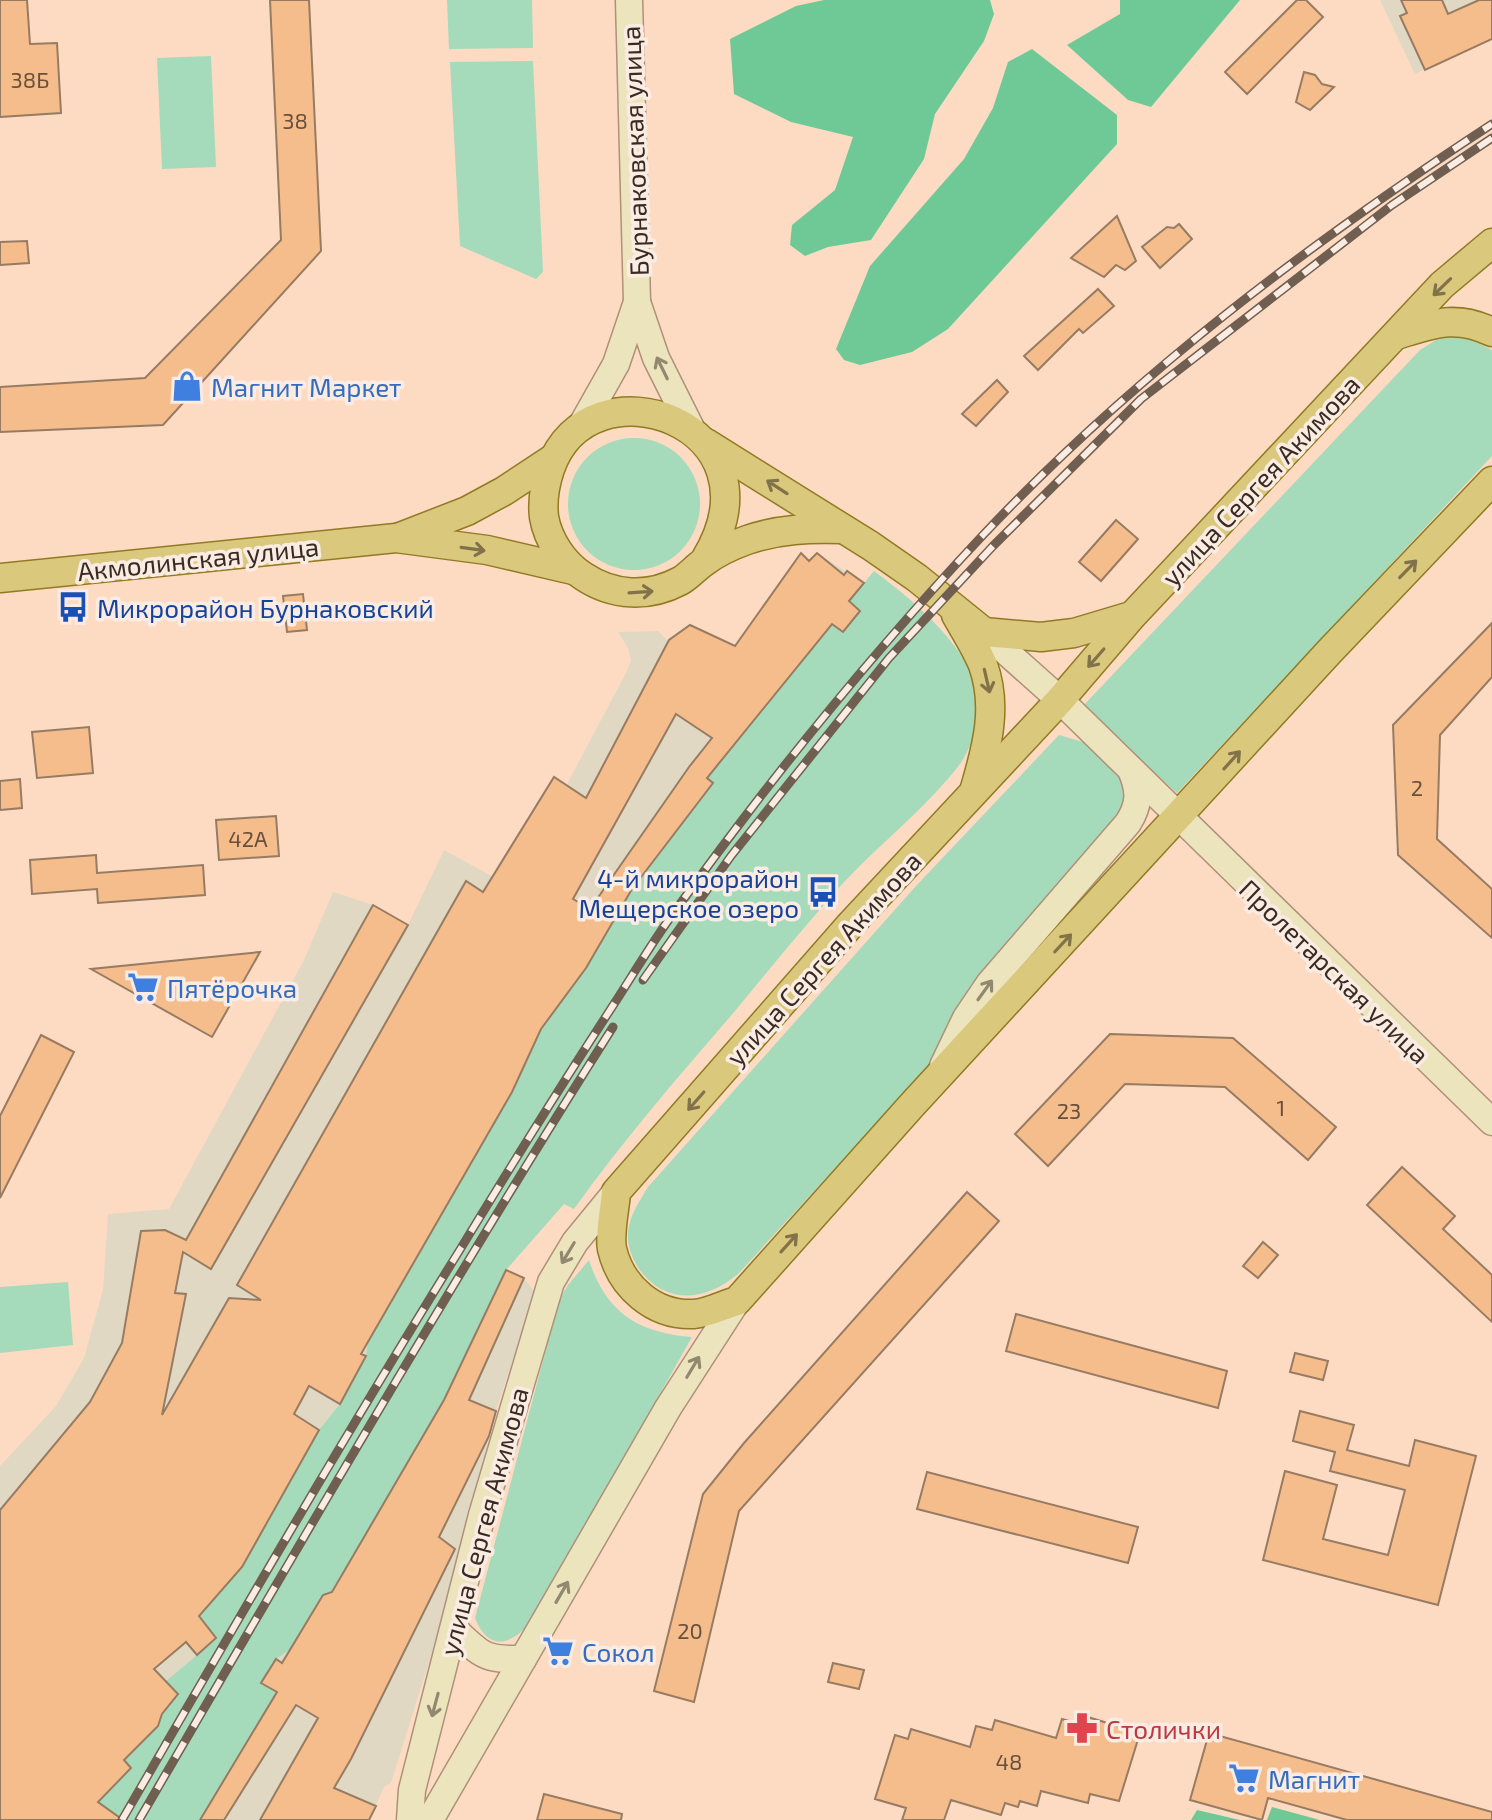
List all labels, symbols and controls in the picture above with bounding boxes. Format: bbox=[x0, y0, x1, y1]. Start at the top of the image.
street label: Бурнаковская улица bbox=[614, 25, 655, 277]
house number: 38Б bbox=[11, 66, 49, 92]
house number: 38 bbox=[282, 107, 308, 133]
one-way arrow bbox=[1432, 277, 1452, 296]
one-way arrow bbox=[654, 357, 669, 381]
street label: улица Сергея Акимова bbox=[1154, 368, 1366, 592]
shop icon: Магнит Маркет bbox=[170, 369, 204, 403]
place label: Магнит Маркет bbox=[211, 371, 402, 402]
one-way arrow bbox=[766, 479, 788, 496]
street label: Акмолинская улица bbox=[76, 530, 320, 587]
one-way arrow bbox=[459, 541, 486, 556]
one-way arrow bbox=[1399, 559, 1418, 579]
one-way arrow bbox=[627, 584, 654, 599]
bus stop icon: Микрорайон Бурнаковский bbox=[56, 590, 90, 624]
place label: Микрорайон Бурнаковский bbox=[97, 592, 434, 624]
one-way arrow bbox=[1087, 648, 1105, 668]
one-way arrow bbox=[980, 668, 995, 694]
one-way arrow bbox=[1222, 750, 1241, 770]
house number: 2 bbox=[1411, 774, 1423, 800]
house number: 42А bbox=[228, 825, 268, 851]
street label: улица Сергея Акимова bbox=[719, 845, 928, 1072]
place label: 4-й микрорайон Мещерское озеро bbox=[579, 862, 799, 923]
street label: Пролетарская улица bbox=[1233, 873, 1436, 1070]
bus stop icon: 4-й микрорайон Мещерское озеро bbox=[806, 875, 840, 909]
one-way arrow bbox=[1054, 933, 1072, 953]
supermarket icon: Пятёрочка bbox=[126, 970, 160, 1004]
place label: Пятёрочка bbox=[167, 972, 297, 1003]
one-way arrow bbox=[977, 979, 993, 1001]
one-way arrow bbox=[687, 1090, 705, 1111]
house number: 1 bbox=[1277, 1094, 1285, 1120]
house number: 23 bbox=[1057, 1097, 1081, 1123]
one-way arrow bbox=[779, 1234, 797, 1254]
one-way arrow bbox=[560, 1241, 576, 1264]
one-way arrow bbox=[685, 1356, 701, 1379]
street label: улица Сергея Акимова bbox=[432, 1384, 535, 1659]
one-way arrow bbox=[554, 1581, 570, 1604]
house number: 20 bbox=[677, 1617, 703, 1643]
supermarket icon: Сокол bbox=[541, 1634, 575, 1668]
place label: Сокол bbox=[582, 1636, 655, 1667]
one-way arrow bbox=[426, 1692, 441, 1718]
pharmacy icon: Столички bbox=[1065, 1711, 1099, 1745]
place label: Столички bbox=[1106, 1713, 1221, 1744]
house number: 48 bbox=[996, 1748, 1022, 1774]
supermarket icon: Магнит bbox=[1227, 1761, 1261, 1795]
place label: Магнит bbox=[1268, 1763, 1361, 1794]

